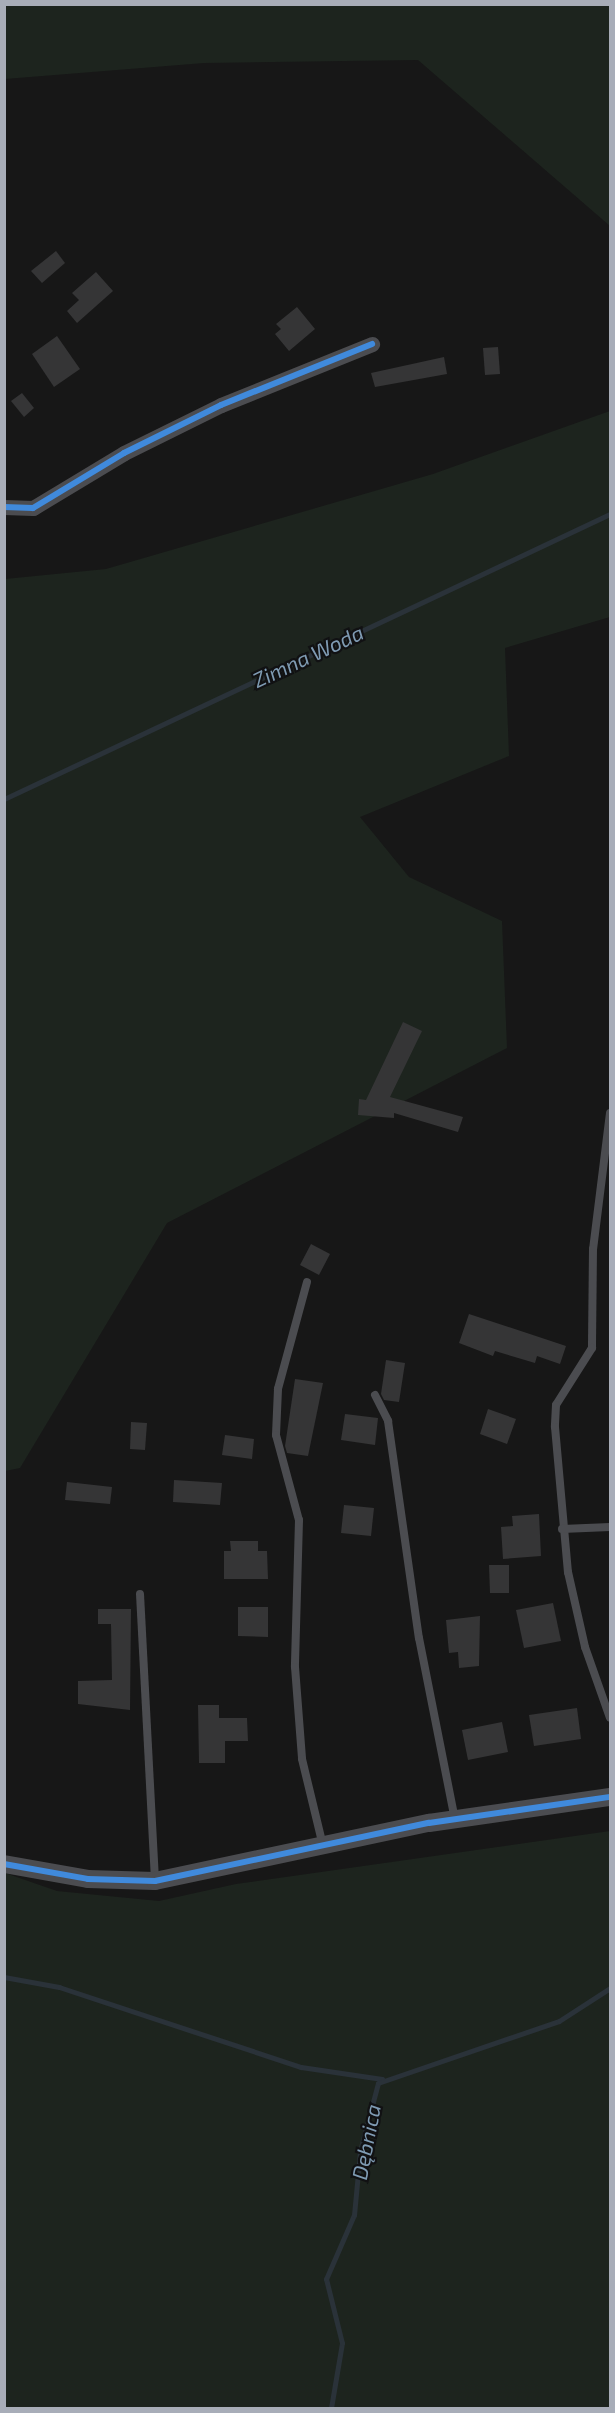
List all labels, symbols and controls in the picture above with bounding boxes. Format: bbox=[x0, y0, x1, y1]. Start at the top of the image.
water label: Zimna Woda bbox=[249, 619, 367, 693]
water label: Dębnica bbox=[346, 2102, 386, 2182]

